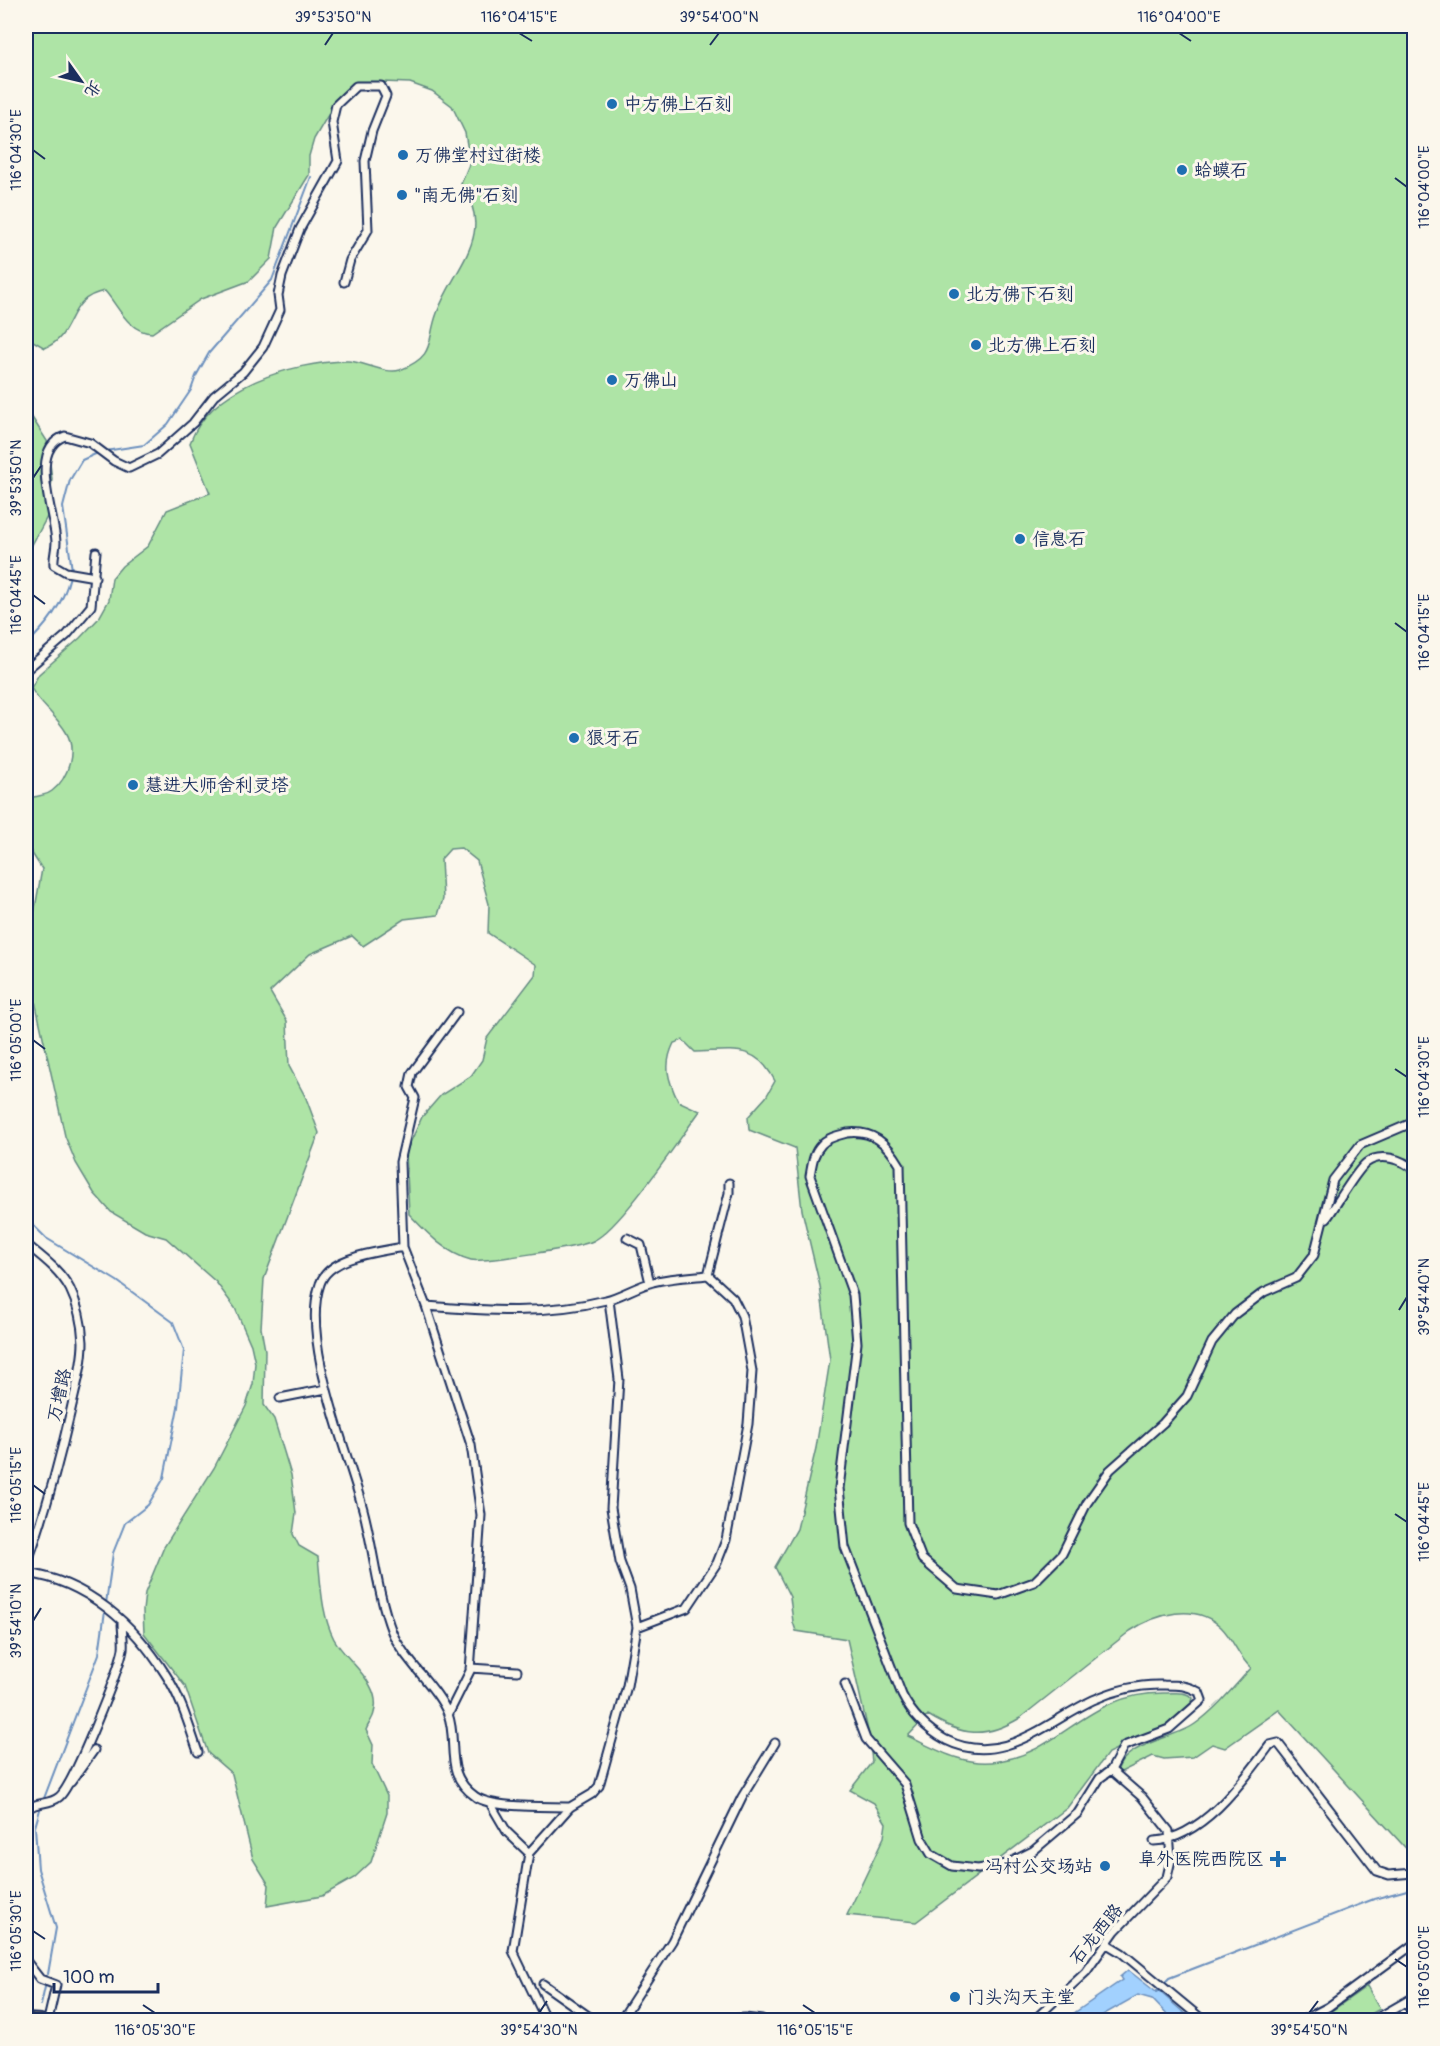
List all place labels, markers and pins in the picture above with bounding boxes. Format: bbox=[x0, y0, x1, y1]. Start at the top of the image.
place label: 中方佛上石刻 bbox=[624, 93, 732, 116]
marker: 中方佛上石刻 bbox=[605, 97, 619, 111]
place label: 万佛堂村过街楼 bbox=[415, 144, 541, 167]
marker: 万佛堂村过街楼 bbox=[396, 148, 410, 162]
place label: 蛤蟆石 bbox=[1194, 159, 1248, 182]
marker: 蛤蟆石 bbox=[1175, 163, 1189, 177]
place label: "南无佛"石刻 bbox=[414, 184, 519, 207]
marker: "南无佛"石刻 bbox=[395, 188, 409, 202]
place label: 北方佛下石刻 bbox=[966, 283, 1074, 306]
marker: 北方佛下石刻 bbox=[947, 287, 961, 301]
place label: 北方佛上石刻 bbox=[988, 334, 1096, 357]
marker: 北方佛上石刻 bbox=[969, 338, 983, 352]
place label: 万佛山 bbox=[624, 369, 678, 392]
marker: 万佛山 bbox=[605, 373, 619, 387]
place label: 信息石 bbox=[1032, 528, 1086, 551]
marker: 信息石 bbox=[1013, 532, 1027, 546]
place label: 狼牙石 bbox=[586, 727, 640, 750]
marker: 狼牙石 bbox=[567, 731, 581, 745]
place label: 慧进大师舍利灵塔 bbox=[145, 774, 289, 797]
marker: 慧进大师舍利灵塔 bbox=[126, 778, 140, 792]
place label: 阜外医院西院区 bbox=[1138, 1848, 1264, 1871]
marker: 阜外医院西院区 bbox=[1269, 1850, 1287, 1868]
place label: 冯村公交场站 bbox=[985, 1855, 1093, 1878]
marker: 冯村公交场站 bbox=[1098, 1859, 1112, 1873]
place label: 门头沟天主堂 bbox=[967, 1986, 1075, 2009]
marker: 门头沟天主堂 bbox=[948, 1990, 962, 2004]

